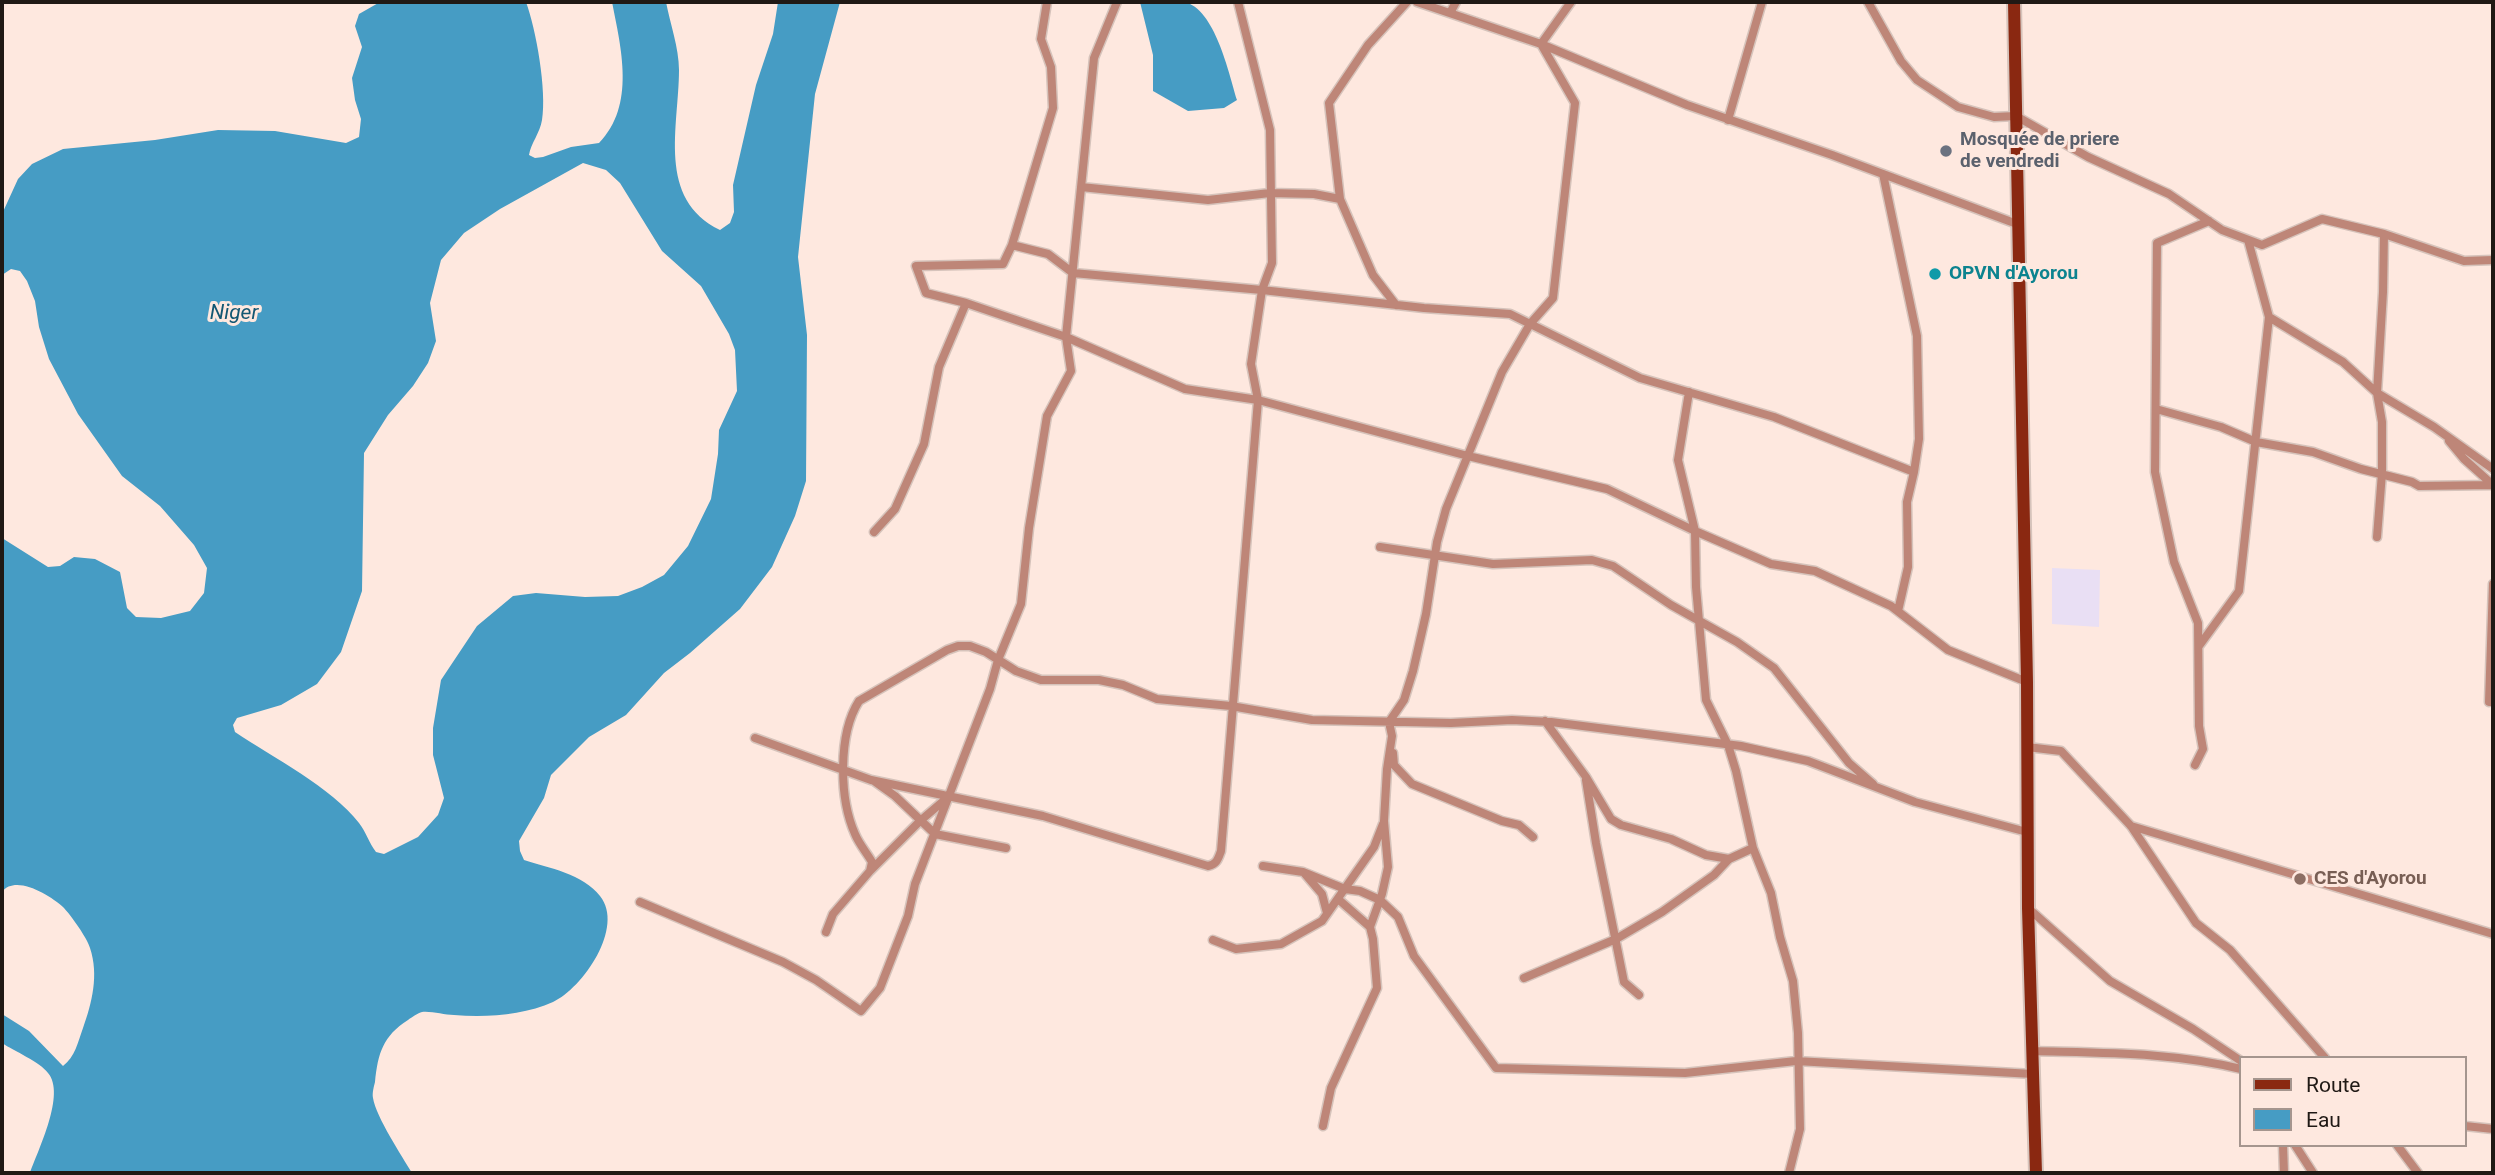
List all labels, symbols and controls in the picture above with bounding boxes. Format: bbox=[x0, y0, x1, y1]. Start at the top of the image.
place label: Mosquée de priere de vendredi bbox=[1960, 129, 2119, 173]
marker: Mosquée de priere de vendredi bbox=[1938, 143, 1954, 159]
place label: OPVN d'Ayorou bbox=[1949, 263, 2078, 285]
marker: OPVN d'Ayorou bbox=[1927, 266, 1943, 282]
water label: Niger bbox=[210, 301, 258, 327]
place label: CES d'Ayorou bbox=[2314, 868, 2427, 890]
marker: CES d'Ayorou bbox=[2292, 871, 2308, 887]
legend bbox=[2240, 1056, 2467, 1147]
text: Route bbox=[2306, 1073, 2361, 1097]
text: Eau bbox=[2306, 1108, 2341, 1132]

